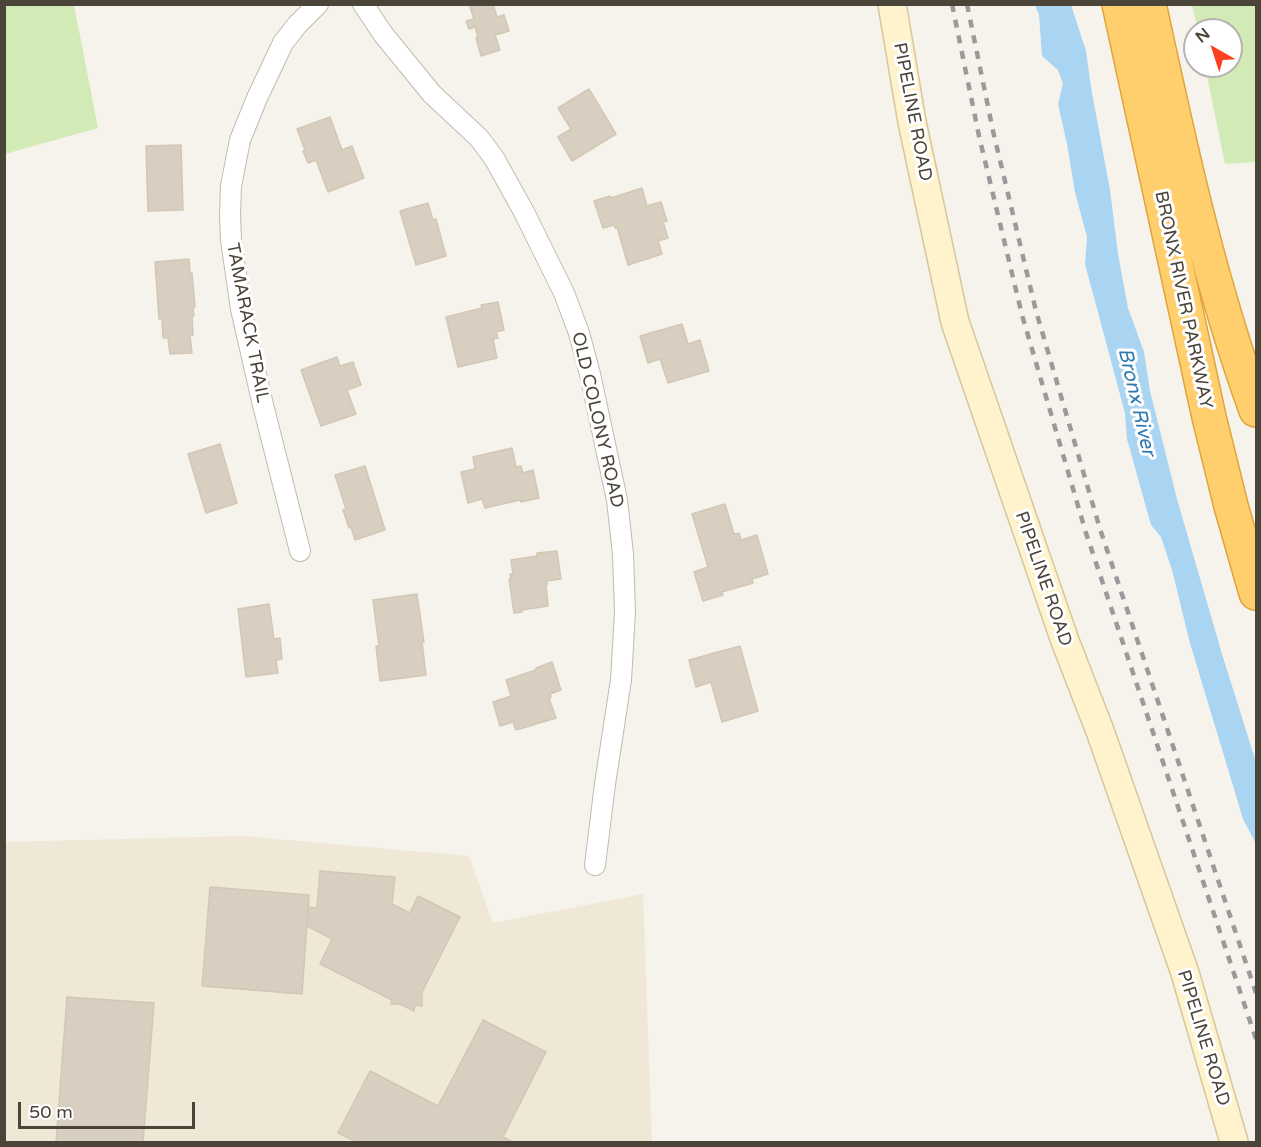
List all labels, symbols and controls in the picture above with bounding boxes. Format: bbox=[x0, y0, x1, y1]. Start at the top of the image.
north arrow bbox=[1183, 18, 1243, 78]
text: N bbox=[1192, 24, 1214, 47]
street label: PIPELINE ROAD bbox=[888, 41, 936, 183]
street label: BRONX RIVER PARKWAY bbox=[1149, 189, 1217, 411]
street label: TAMARACK TRAIL bbox=[221, 241, 273, 405]
street label: OLD COLONY ROAD bbox=[566, 330, 628, 510]
water label: Bronx River bbox=[1112, 346, 1160, 458]
street label: PIPELINE ROAD bbox=[1010, 509, 1076, 649]
street label: PIPELINE ROAD bbox=[1172, 967, 1234, 1109]
scale bar bbox=[21, 1090, 198, 1128]
text: 50 m bbox=[29, 1101, 73, 1123]

